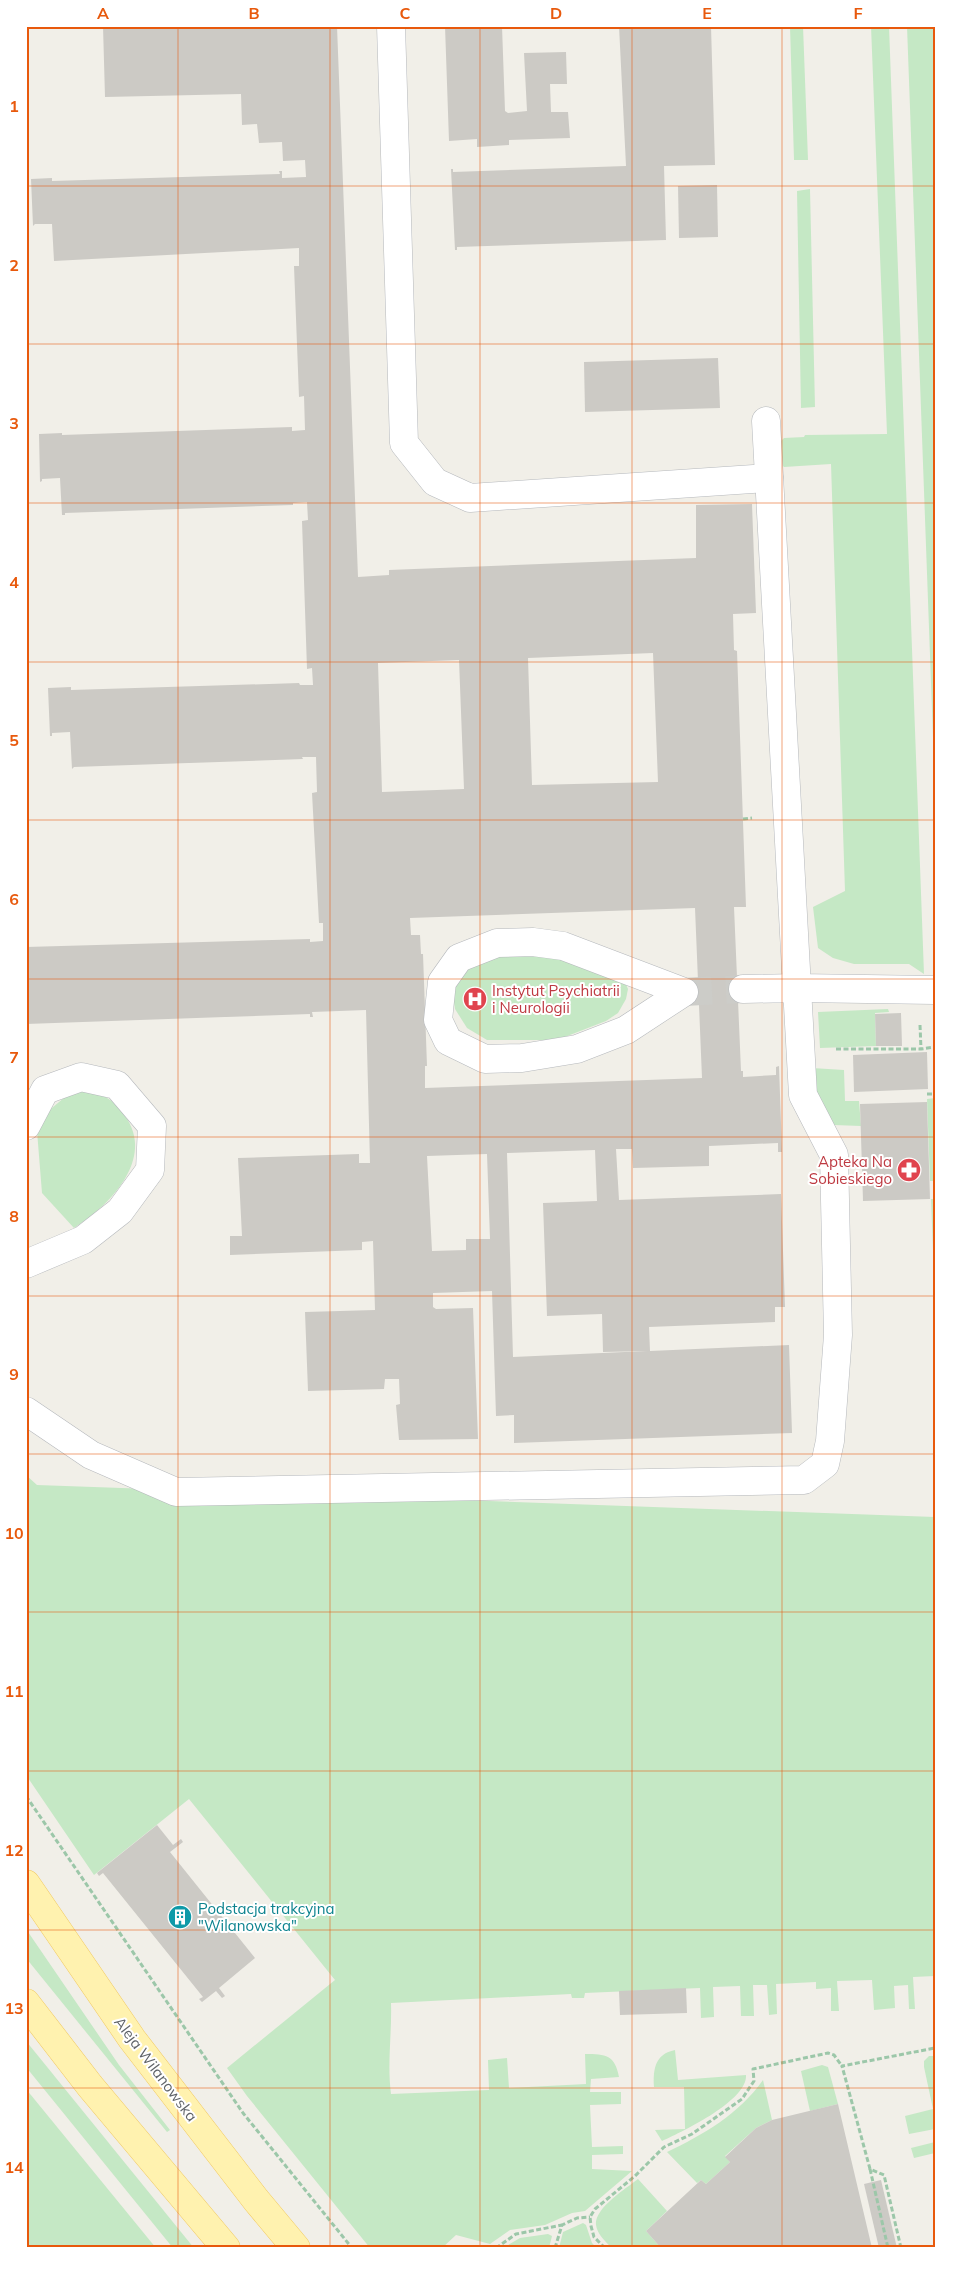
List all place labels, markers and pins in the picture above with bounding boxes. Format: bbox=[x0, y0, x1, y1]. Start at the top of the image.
place label: Instytut Psychiatrii i Neurologii bbox=[492, 981, 620, 1017]
hospital icon: Instytut Psychiatrii i Neurologii bbox=[462, 986, 488, 1012]
place label: Apteka Na Sobieskiego bbox=[809, 1152, 892, 1188]
pharmacy icon: Apteka Na Sobieskiego bbox=[896, 1157, 922, 1183]
place label: Podstacja trakcyjna "Wilanowska" bbox=[198, 1899, 334, 1935]
building icon: Podstacja trakcyjna "Wilanowska" bbox=[167, 1904, 193, 1930]

